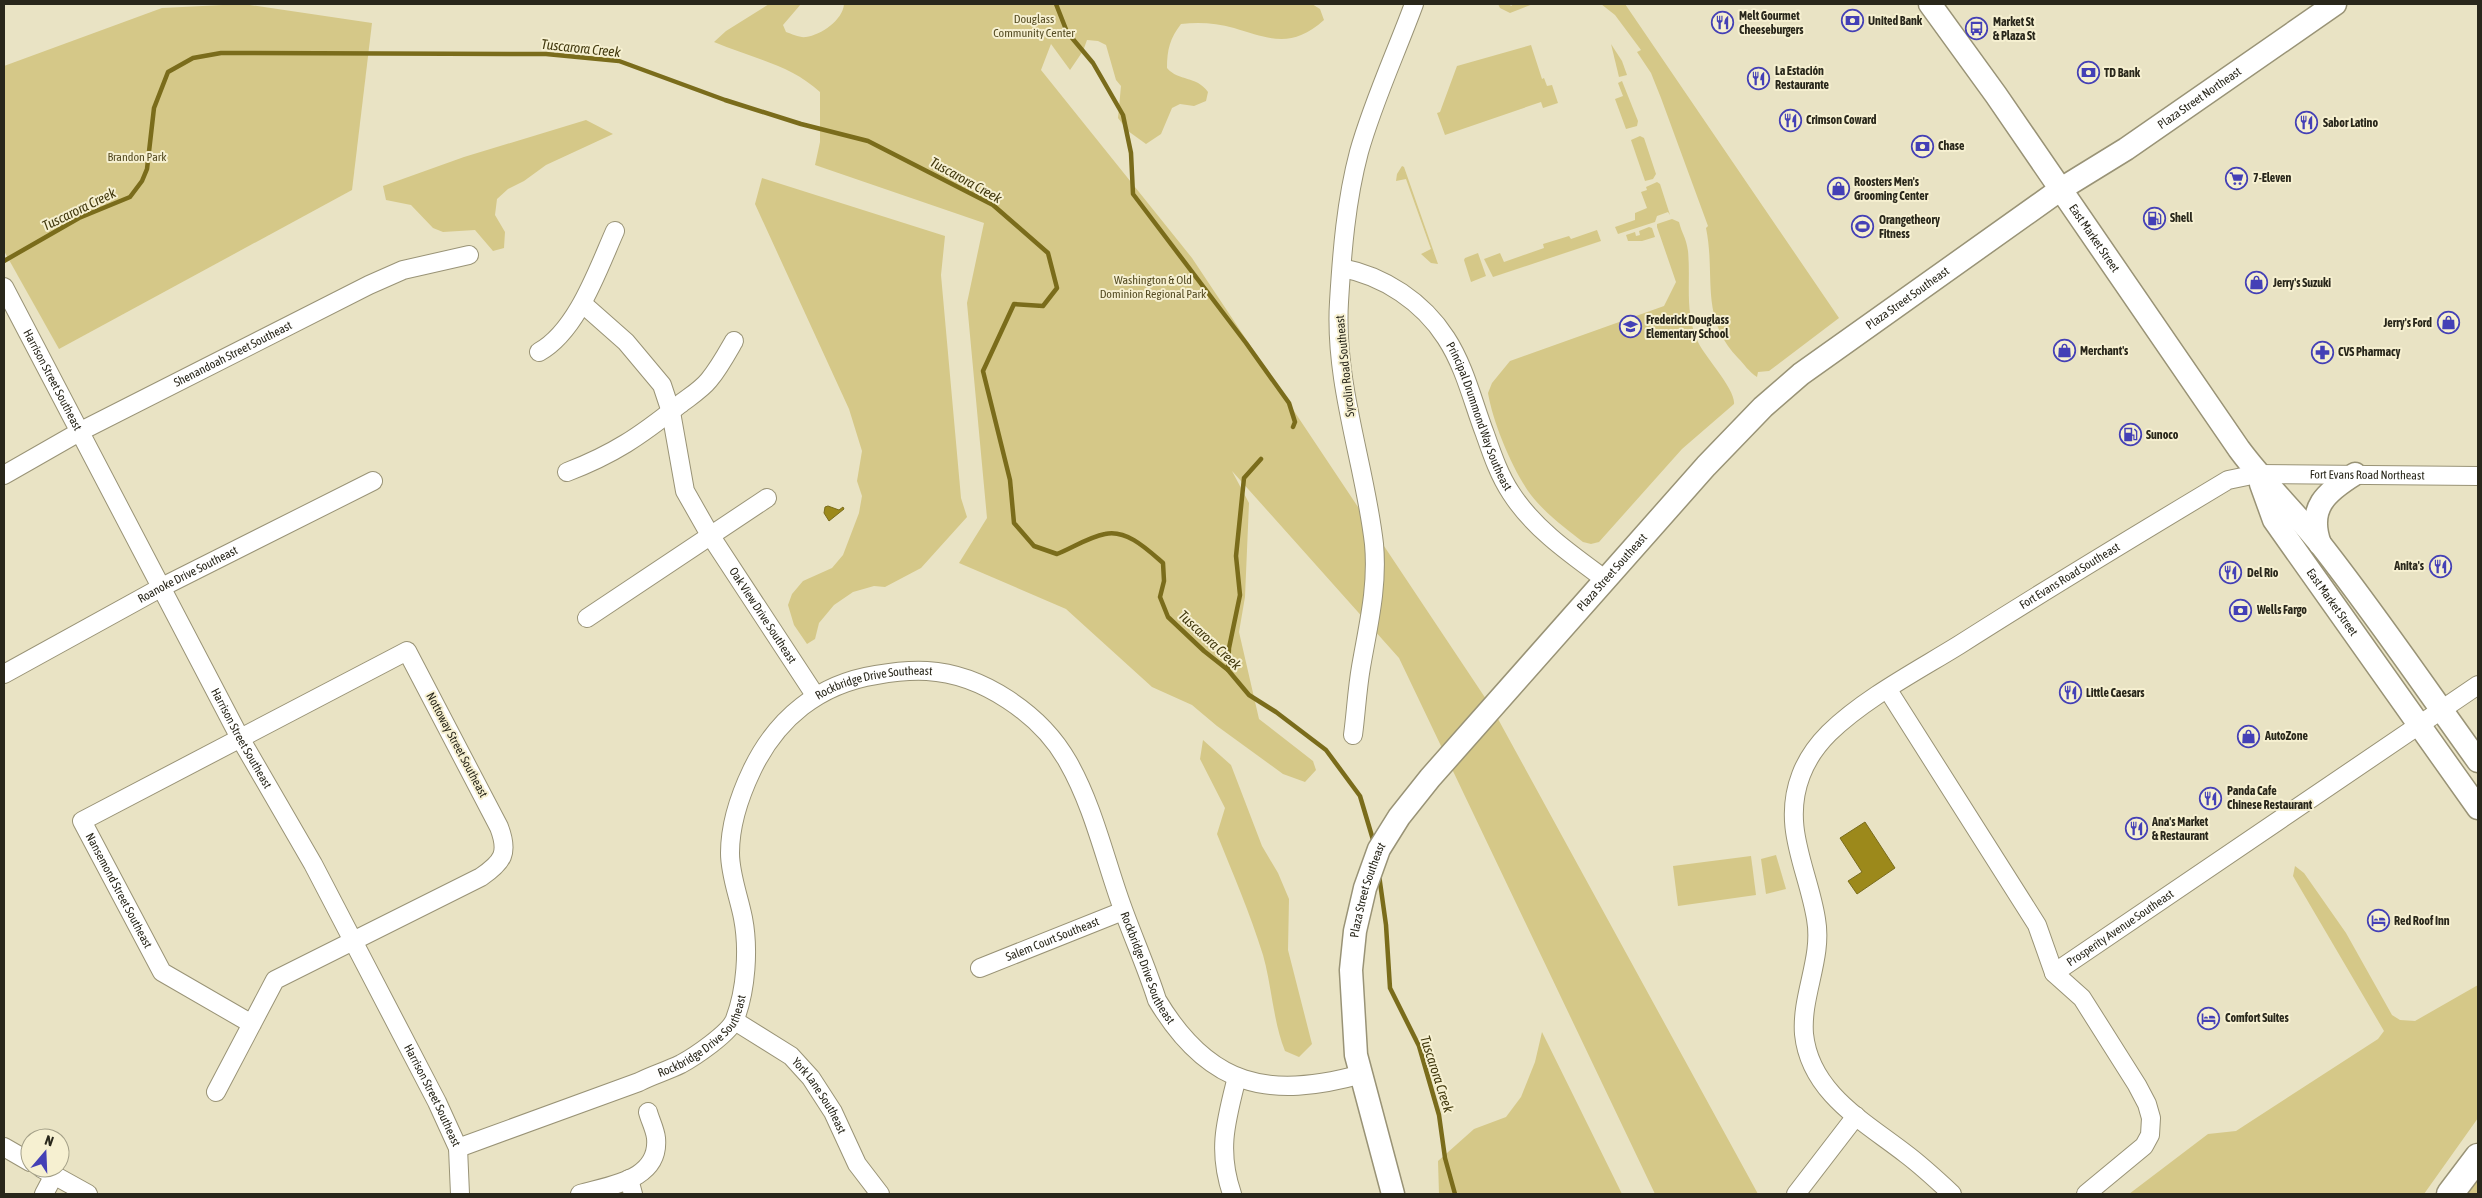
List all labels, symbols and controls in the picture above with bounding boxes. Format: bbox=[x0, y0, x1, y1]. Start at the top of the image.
place label: Melt Gourmet Cheeseburgers bbox=[1739, 9, 1804, 37]
bank icon: United Bank bbox=[1840, 9, 1864, 33]
restaurant icon: Melt Gourmet Cheeseburgers bbox=[1711, 11, 1735, 35]
park label: Douglass Community Center bbox=[993, 12, 1075, 40]
place label: United Bank bbox=[1868, 14, 1923, 28]
place label: Market St & Plaza St bbox=[1993, 15, 2036, 43]
bus stop icon: Market St & Plaza St bbox=[1965, 17, 1989, 41]
water label: Tuscarora Creek bbox=[540, 36, 622, 60]
bank icon: TD Bank bbox=[2076, 61, 2100, 85]
place label: La Estación Restaurante bbox=[1775, 64, 1830, 92]
street label: Plaza Street Northeast bbox=[2155, 64, 2244, 132]
restaurant icon: La Estación Restaurante bbox=[1747, 66, 1771, 90]
place label: TD Bank bbox=[2104, 66, 2141, 80]
restaurant icon: Crimson Coward bbox=[1778, 108, 1802, 132]
restaurant icon: Sabor Latino bbox=[2295, 111, 2319, 135]
place label: Crimson Coward bbox=[1806, 113, 1877, 127]
place label: Sabor Latino bbox=[2323, 116, 2378, 130]
bank icon: Chase bbox=[1910, 134, 1934, 158]
place label: Chase bbox=[1938, 139, 1965, 153]
park label: Brandon Park bbox=[107, 150, 167, 164]
water label: Tuscarora Creek bbox=[927, 154, 1006, 207]
supermarket icon: 7-Eleven bbox=[2225, 166, 2249, 190]
place label: 7-Eleven bbox=[2253, 171, 2291, 185]
place label: Roosters Men's Grooming Center bbox=[1854, 175, 1929, 203]
shop icon: Roosters Men's Grooming Center bbox=[1826, 177, 1850, 201]
water label: Tuscarora Creek bbox=[40, 184, 119, 234]
street label: East Market Street bbox=[2066, 201, 2123, 275]
fuel station icon: Shell bbox=[2142, 206, 2166, 230]
place label: Shell bbox=[2170, 211, 2193, 225]
place label: Orangetheory Fitness bbox=[1879, 213, 1940, 241]
sports icon: Orangetheory Fitness bbox=[1851, 215, 1875, 239]
street label: Plaza Street Southeast bbox=[1863, 264, 1952, 333]
shop icon: Jerry's Suzuki bbox=[2245, 271, 2269, 295]
park label: Washington & Old Dominion Regional Park bbox=[1100, 273, 1207, 301]
place label: Jerry's Suzuki bbox=[2272, 276, 2331, 290]
shop icon: Jerry's Ford bbox=[2436, 311, 2460, 335]
place label: Frederick Douglass Elementary School bbox=[1646, 313, 1730, 341]
street label: Sycolin Road Southeast bbox=[1333, 314, 1357, 418]
school or university icon: Frederick Douglass Elementary School bbox=[1618, 315, 1642, 339]
place label: Jerry's Ford bbox=[2382, 316, 2432, 330]
street label: Shenandoah Street Southeast bbox=[172, 318, 295, 390]
street label: Harrison Street Southeast bbox=[20, 327, 85, 434]
shop icon: Merchant's bbox=[2052, 339, 2076, 363]
street label: Principal Drummond Way Southeast bbox=[1443, 340, 1515, 494]
pharmacy icon: CVS Pharmacy bbox=[2310, 340, 2334, 364]
place label: Merchant's bbox=[2080, 344, 2129, 358]
place label: CVS Pharmacy bbox=[2338, 345, 2400, 359]
fuel station icon: Sunoco bbox=[2118, 423, 2142, 447]
place label: Sunoco bbox=[2146, 428, 2179, 442]
street label: Fort Evans Road Northeast bbox=[2310, 467, 2425, 483]
street label: Plaza Street Southeast bbox=[1574, 530, 1650, 614]
street label: Fort Evans Road Southeast bbox=[2017, 540, 2123, 612]
street label: Roanoke Drive Southeast bbox=[135, 543, 241, 606]
restaurant icon: Anita's bbox=[2428, 554, 2452, 578]
place label: Anita's bbox=[2393, 559, 2425, 573]
restaurant icon: Del Rio bbox=[2219, 561, 2243, 585]
street label: Oak View Drive Southeast bbox=[726, 565, 800, 667]
place label: Del Rio bbox=[2247, 566, 2279, 580]
street label: East Market Street bbox=[2304, 566, 2361, 639]
bank icon: Wells Fargo bbox=[2229, 598, 2253, 622]
place label: Wells Fargo bbox=[2256, 603, 2307, 617]
water label: Tuscarora Creek bbox=[1175, 607, 1245, 674]
street label: Rockbridge Drive Southeast bbox=[813, 664, 934, 703]
restaurant icon: Little Caesars bbox=[2058, 681, 2082, 705]
street label: Harrison Street Southeast bbox=[208, 686, 275, 791]
place label: Little Caesars bbox=[2086, 686, 2145, 700]
street label: Nottoway Street Southeast bbox=[423, 690, 491, 800]
shop icon: AutoZone bbox=[2237, 724, 2261, 748]
place label: AutoZone bbox=[2264, 729, 2309, 743]
place label: Panda Cafe Chinese Restaurant bbox=[2227, 784, 2313, 812]
restaurant icon: Panda Cafe Chinese Restaurant bbox=[2199, 786, 2223, 810]
place label: Ana's Market & Restaurant bbox=[2151, 815, 2209, 843]
restaurant icon: Ana's Market & Restaurant bbox=[2124, 817, 2148, 841]
street label: Nansemond Street Southeast bbox=[83, 831, 155, 951]
street label: Plaza Street Southeast bbox=[1347, 839, 1389, 938]
street label: Prosperity Avenue Southeast bbox=[2064, 886, 2177, 969]
hotel icon: Red Roof Inn bbox=[2366, 909, 2390, 933]
street label: Rockbridge Drive Southeast bbox=[1118, 910, 1178, 1027]
street label: Salem Court Southeast bbox=[1004, 914, 1102, 964]
place label: Red Roof Inn bbox=[2394, 914, 2450, 928]
street label: Rockbridge Drive Southeast bbox=[656, 993, 749, 1080]
hotel icon: Comfort Suites bbox=[2197, 1006, 2221, 1030]
place label: Comfort Suites bbox=[2225, 1011, 2290, 1025]
water label: Tuscarora Creek bbox=[1417, 1034, 1457, 1115]
street label: Harrison Street Southeast bbox=[401, 1042, 464, 1149]
street label: York Lane Southeast bbox=[789, 1055, 849, 1136]
north arrow bbox=[20, 1128, 70, 1178]
text: N bbox=[43, 1132, 56, 1150]

